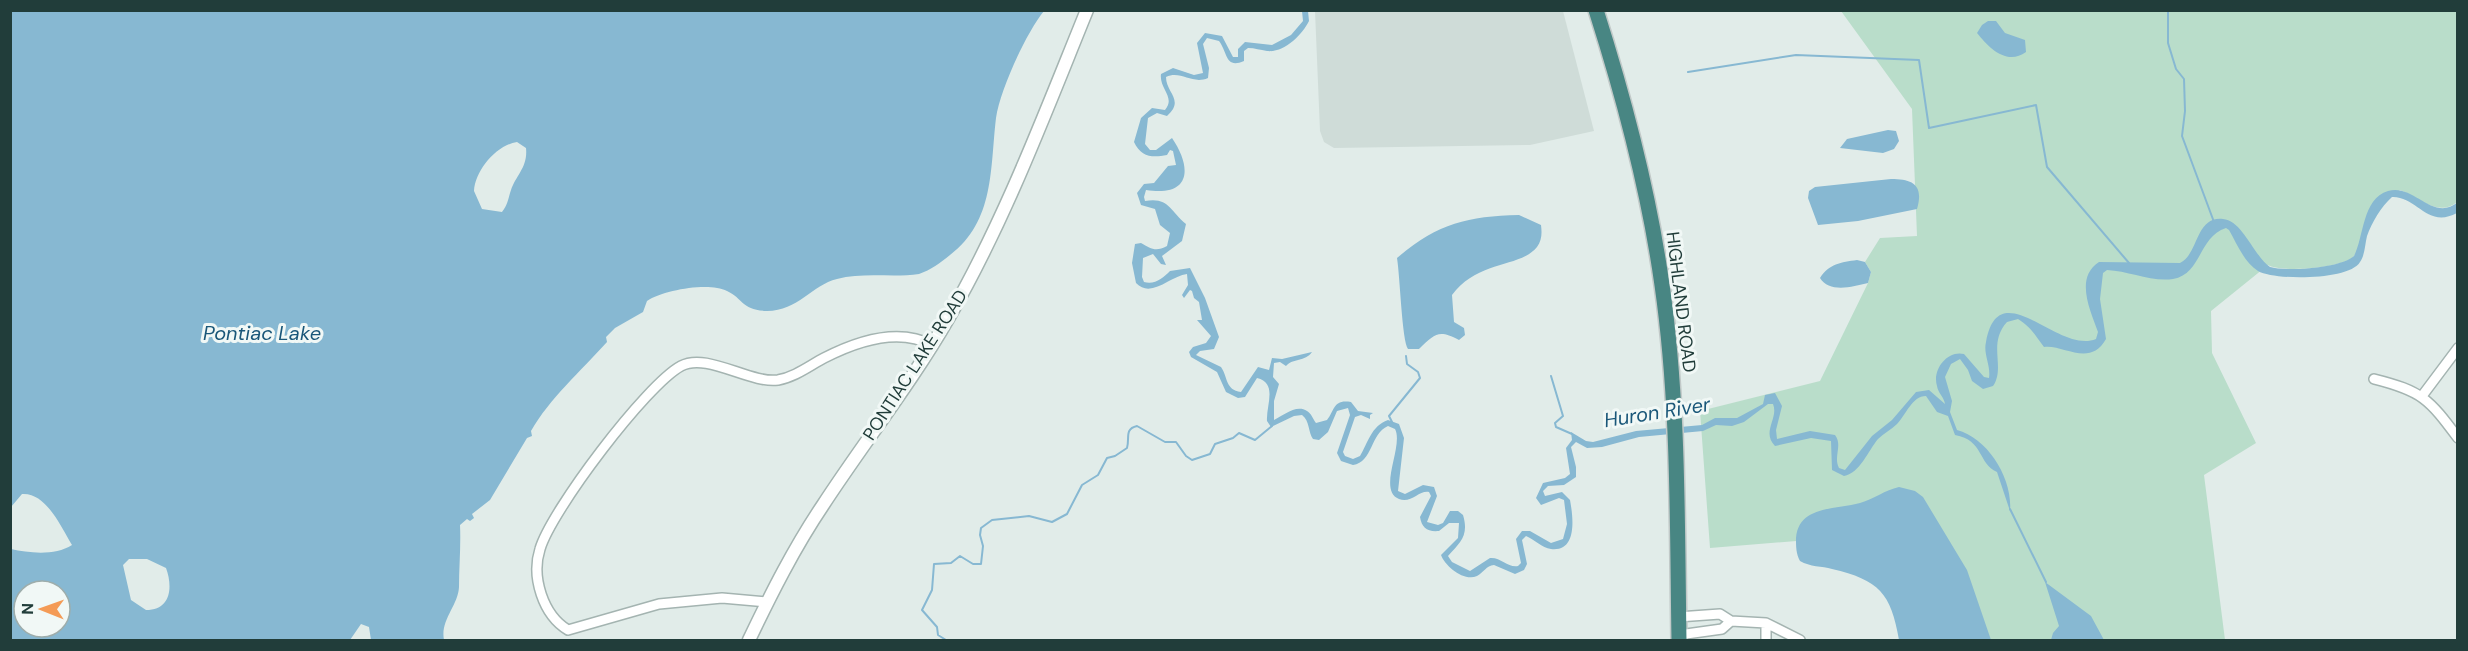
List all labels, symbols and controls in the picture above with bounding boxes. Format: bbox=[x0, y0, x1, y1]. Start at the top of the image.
street label: HIGHLAND ROAD bbox=[1660, 230, 1702, 374]
street label: PONTIAC LAKE ROAD bbox=[857, 285, 973, 445]
water label: Pontiac Lake bbox=[203, 320, 321, 346]
water label: Huron River bbox=[1602, 391, 1713, 433]
north arrow bbox=[12, 579, 72, 639]
text: N bbox=[17, 603, 38, 615]

